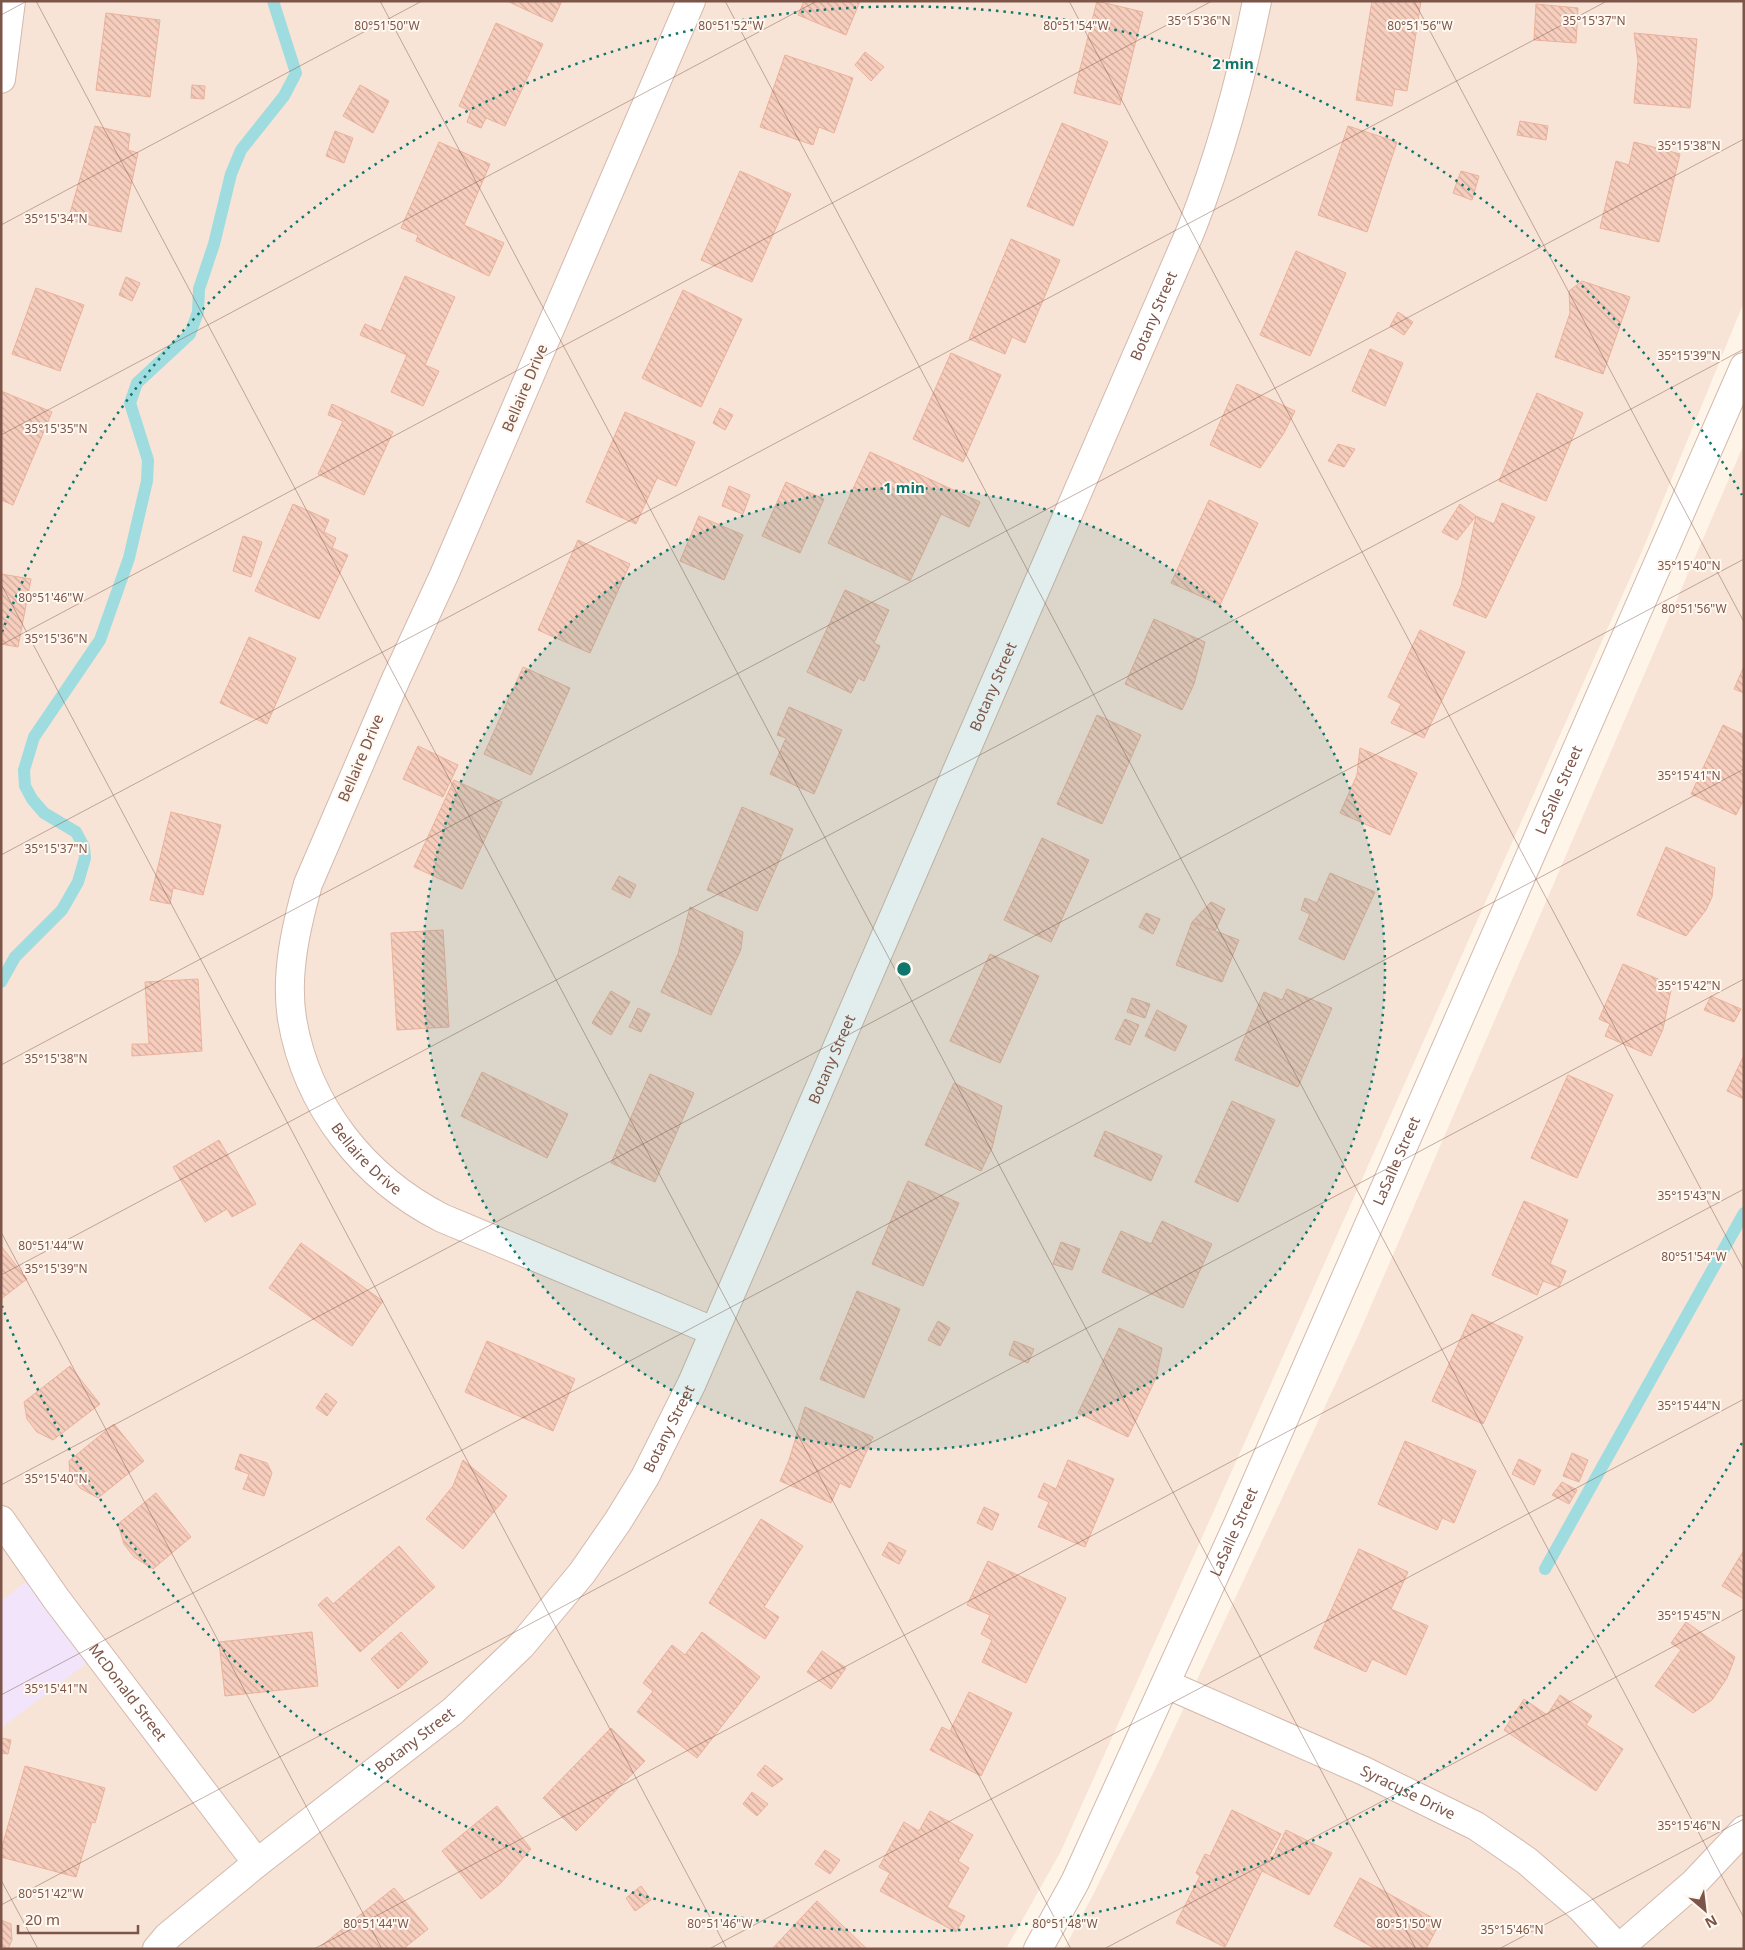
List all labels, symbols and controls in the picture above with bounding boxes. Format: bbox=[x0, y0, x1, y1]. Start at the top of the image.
text: 35°15'36"N bbox=[1167, 12, 1231, 29]
text: 35°15'37"N bbox=[1562, 12, 1626, 29]
text: 80°51'50"W bbox=[354, 17, 420, 34]
text: 80°51'52"W bbox=[698, 17, 764, 34]
text: 80°51'54"W bbox=[1043, 17, 1109, 34]
text: 80°51'56"W bbox=[1387, 17, 1453, 34]
text: 2 min bbox=[1212, 53, 1254, 73]
text: 35°15'38"N bbox=[1657, 137, 1721, 154]
text: 35°15'34"N bbox=[24, 210, 88, 227]
street label: Botany Street bbox=[1125, 267, 1181, 363]
street label: Bellaire Drive bbox=[497, 341, 552, 435]
text: 35°15'39"N bbox=[1657, 347, 1721, 364]
text: 35°15'35"N bbox=[24, 420, 88, 437]
text: 1 min bbox=[883, 477, 925, 497]
text: 35°15'40"N bbox=[1657, 557, 1721, 574]
text: 80°51'46"W bbox=[18, 589, 84, 606]
text: 80°51'56"W bbox=[1661, 600, 1727, 617]
text: 35°15'36"N bbox=[24, 630, 88, 647]
street label: Botany Street bbox=[964, 638, 1021, 734]
street label: Bellaire Drive bbox=[333, 711, 388, 805]
street label: LaSalle Street bbox=[1530, 742, 1587, 837]
text: 35°15'41"N bbox=[1657, 767, 1721, 784]
text: 35°15'37"N bbox=[24, 840, 88, 857]
centre of rings bbox=[895, 960, 913, 978]
text: 35°15'42"N bbox=[1657, 977, 1721, 994]
street label: Botany Street bbox=[803, 1011, 860, 1107]
text: 35°15'38"N bbox=[24, 1050, 88, 1067]
street label: LaSalle Street bbox=[1368, 1113, 1424, 1208]
street label: Bellaire Drive bbox=[327, 1118, 406, 1199]
text: 35°15'43"N bbox=[1657, 1187, 1721, 1204]
text: 80°51'44"W bbox=[18, 1237, 84, 1254]
text: 80°51'54"W bbox=[1661, 1248, 1727, 1265]
text: 35°15'39"N bbox=[24, 1260, 88, 1277]
street label: Botany Street bbox=[638, 1381, 699, 1476]
text: 35°15'44"N bbox=[1657, 1397, 1721, 1414]
text: 35°15'40"N bbox=[24, 1470, 88, 1487]
street label: LaSalle Street bbox=[1205, 1484, 1262, 1579]
text: 35°15'45"N bbox=[1657, 1607, 1721, 1624]
street label: McDonald Street bbox=[85, 1639, 172, 1745]
text: 35°15'41"N bbox=[24, 1680, 88, 1697]
street label: Botany Street bbox=[370, 1702, 459, 1777]
street label: Syracuse Drive bbox=[1357, 1760, 1459, 1823]
text: 35°15'46"N bbox=[1657, 1817, 1721, 1834]
text: 80°51'42"W bbox=[18, 1885, 84, 1902]
north arrow bbox=[1680, 1885, 1730, 1935]
scale bar bbox=[18, 1902, 138, 1934]
text: 20 m bbox=[25, 1909, 60, 1929]
text: N bbox=[1702, 1911, 1721, 1933]
text: 80°51'44"W bbox=[343, 1915, 409, 1932]
text: 80°51'46"W bbox=[687, 1915, 753, 1932]
text: 80°51'48"W bbox=[1032, 1915, 1098, 1932]
text: 80°51'50"W bbox=[1376, 1915, 1442, 1932]
text: 35°15'46"N bbox=[1480, 1921, 1544, 1938]

